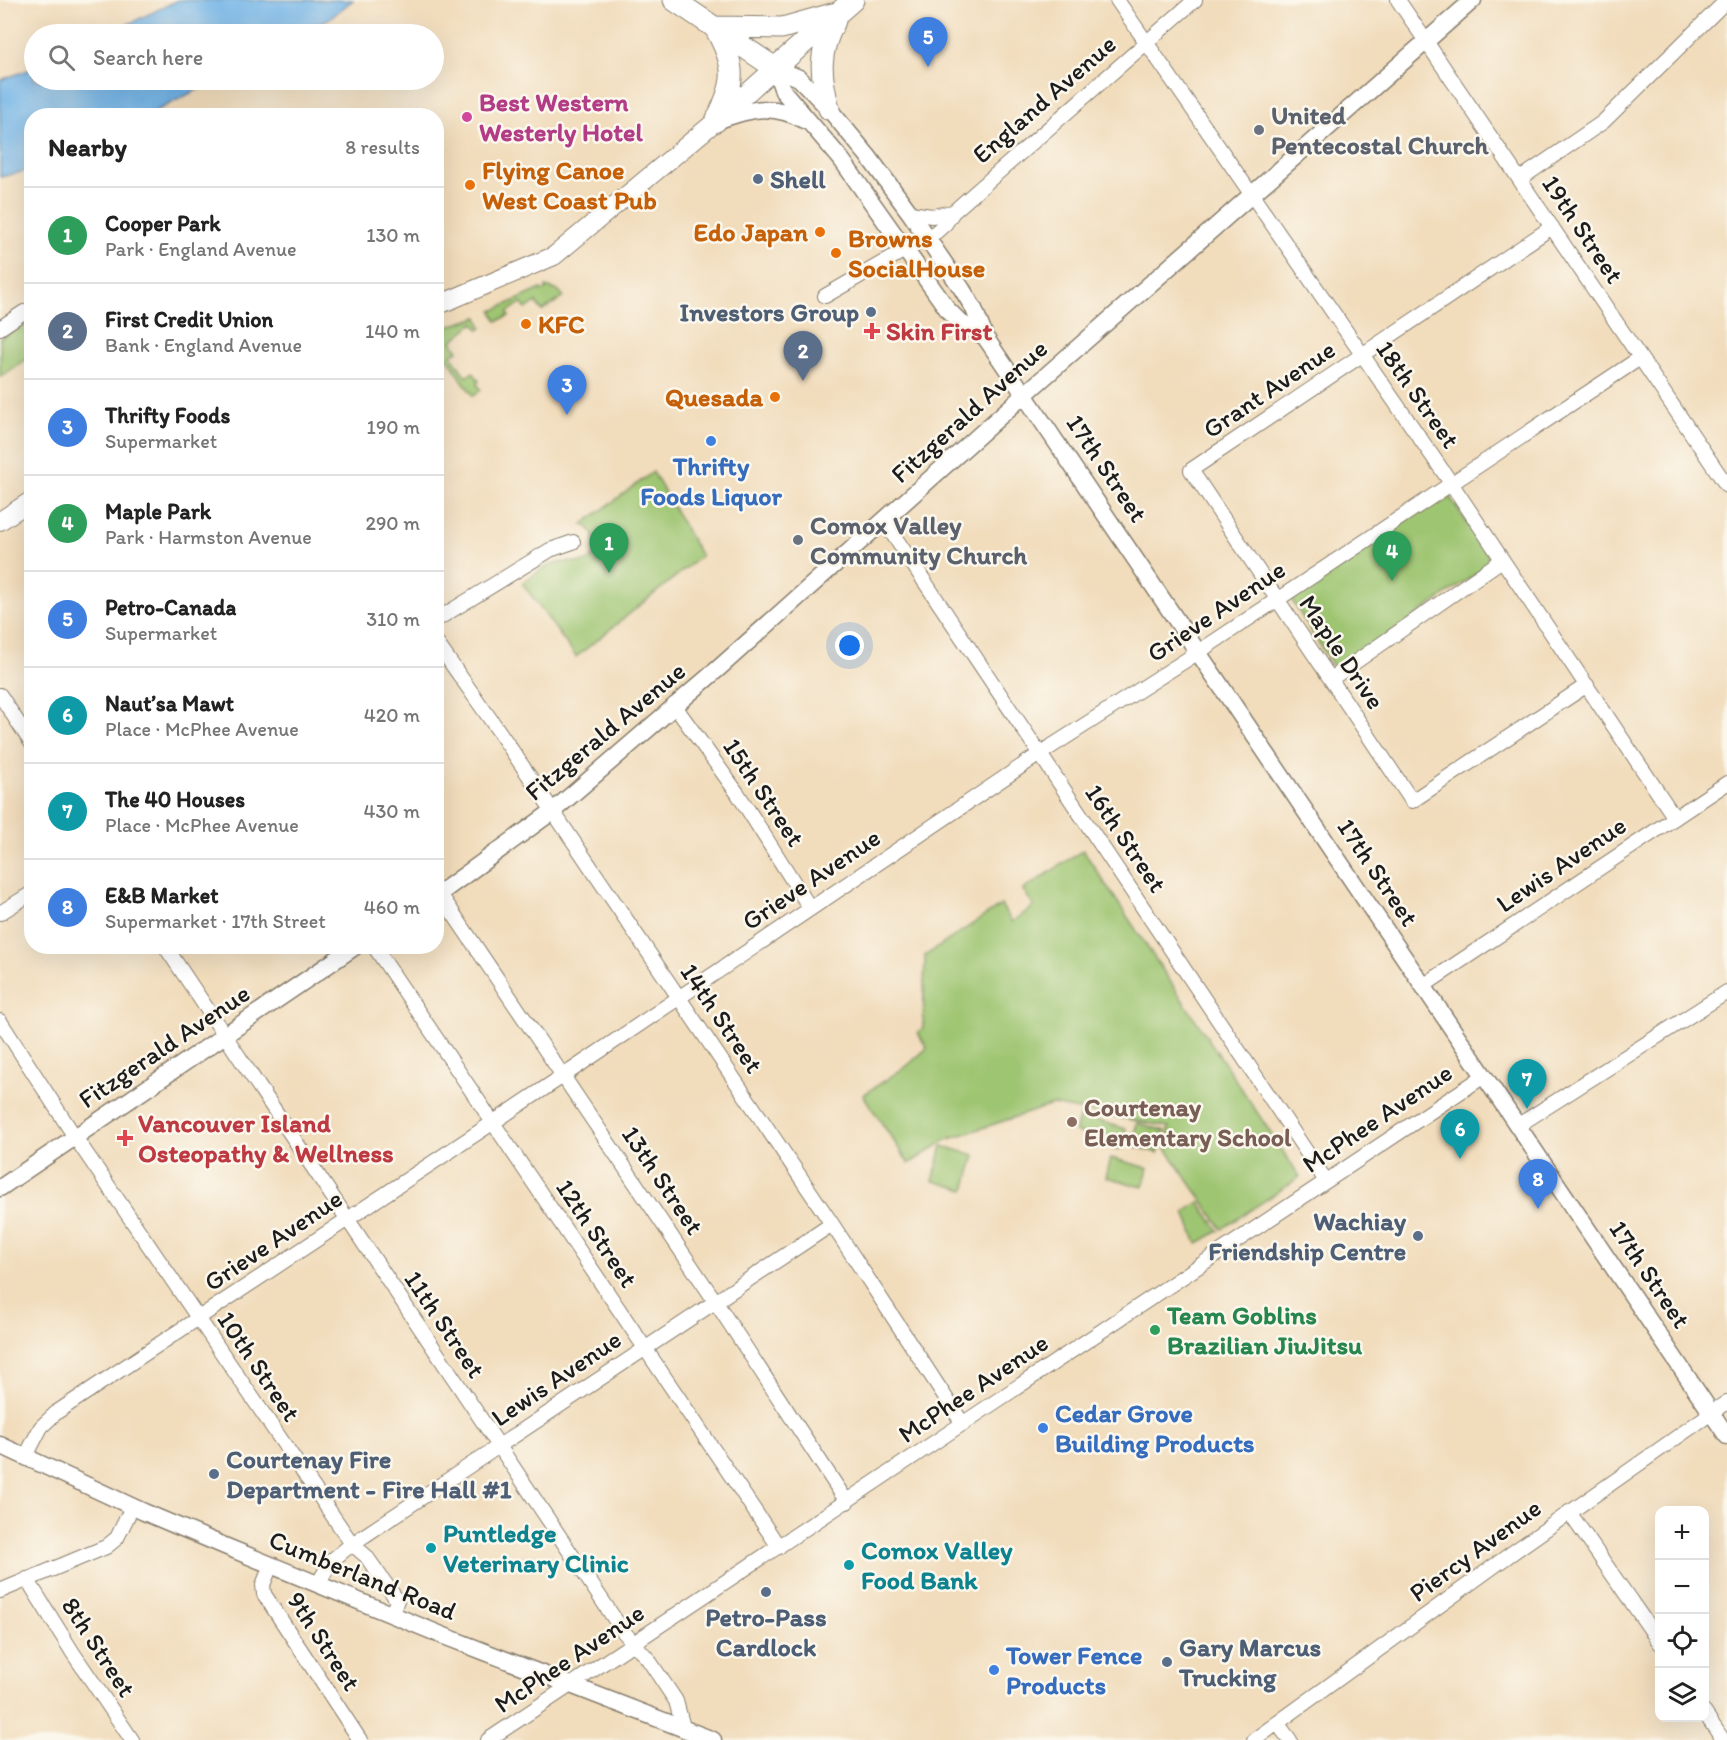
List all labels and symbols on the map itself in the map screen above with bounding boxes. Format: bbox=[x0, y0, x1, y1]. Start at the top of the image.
pin: 5 bbox=[908, 17, 948, 67]
street label: England Avenue bbox=[966, 28, 1122, 170]
place label: Best Western Westerly Hotel bbox=[479, 86, 643, 148]
place label: United Pentecostal Church bbox=[1271, 99, 1490, 161]
marker: Best Western Westerly Hotel bbox=[460, 110, 474, 124]
marker: United Pentecostal Church bbox=[1252, 123, 1266, 137]
place label: Flying Canoe West Coast Pub bbox=[482, 154, 657, 216]
place label: Shell bbox=[770, 163, 826, 195]
street label: 19th Street bbox=[1535, 169, 1631, 289]
marker: Shell bbox=[751, 172, 765, 186]
marker: Flying Canoe West Coast Pub bbox=[463, 178, 477, 192]
place label: Edo Japan bbox=[694, 216, 808, 248]
place label: Browns SocialHouse bbox=[848, 222, 985, 284]
marker: Edo Japan bbox=[813, 225, 827, 239]
marker: Browns SocialHouse bbox=[829, 246, 843, 260]
place label: Investors Group bbox=[679, 296, 859, 328]
marker: Investors Group bbox=[864, 305, 878, 319]
place label: KFC bbox=[538, 308, 585, 340]
place label: Skin First bbox=[886, 315, 992, 347]
marker: KFC bbox=[519, 317, 533, 331]
marker: Skin First bbox=[863, 322, 881, 340]
pin: 2 bbox=[784, 332, 822, 381]
street label: Fitzgerald Avenue bbox=[884, 332, 1054, 490]
street label: Grant Avenue bbox=[1197, 333, 1341, 445]
street label: 18th Street bbox=[1369, 334, 1467, 454]
pin: 3 bbox=[548, 366, 586, 415]
place label: Quesada bbox=[665, 381, 763, 413]
marker: Quesada bbox=[768, 390, 782, 404]
street label: 17th Street bbox=[1059, 408, 1155, 528]
marker: Thrifty Foods Liquor bbox=[704, 434, 718, 448]
place label: Thrifty Foods Liquor bbox=[640, 450, 783, 512]
place label: Comox Valley Community Church bbox=[810, 509, 1027, 571]
pin: 1 bbox=[590, 524, 628, 573]
pin: 4 bbox=[1372, 532, 1412, 581]
marker: Comox Valley Community Church bbox=[791, 533, 805, 547]
street label: Grieve Avenue bbox=[1141, 553, 1291, 669]
street label: Maple Drive bbox=[1292, 589, 1392, 715]
your location bbox=[835, 631, 864, 660]
street label: Fitzgerald Avenue bbox=[518, 655, 692, 807]
street label: 15th Street bbox=[716, 732, 812, 852]
street label: 16th Street bbox=[1078, 778, 1174, 899]
street label: Lewis Avenue bbox=[1490, 809, 1632, 919]
street label: 17th Street bbox=[1330, 812, 1426, 932]
street label: Grieve Avenue bbox=[736, 821, 886, 937]
street label: 14th Street bbox=[674, 957, 771, 1079]
street label: Fitzgerald Avenue bbox=[72, 977, 256, 1115]
street label: McPhee Avenue bbox=[1296, 1056, 1458, 1180]
pin: 7 bbox=[1508, 1060, 1546, 1109]
place label: Courtenay Elementary School bbox=[1084, 1091, 1292, 1153]
place label: Vancouver Island Osteopathy & Wellness bbox=[138, 1107, 394, 1169]
pin: 6 bbox=[1440, 1110, 1480, 1159]
marker: Courtenay Elementary School bbox=[1065, 1115, 1079, 1129]
street label: 13th Street bbox=[615, 1120, 711, 1241]
marker: Vancouver Island Osteopathy & Wellness bbox=[116, 1129, 134, 1147]
pin: 8 bbox=[1518, 1160, 1558, 1209]
street label: 12th Street bbox=[549, 1173, 645, 1294]
street label: Grieve Avenue bbox=[198, 1182, 348, 1298]
place label: Wachiay Friendship Centre bbox=[1208, 1205, 1407, 1267]
street label: 17th Street bbox=[1602, 1214, 1698, 1334]
marker: Wachiay Friendship Centre bbox=[1411, 1229, 1425, 1243]
street label: 11th Street bbox=[398, 1264, 493, 1384]
place label: Team Goblins Brazilian JiuJitsu bbox=[1166, 1299, 1363, 1361]
street label: 10th Street bbox=[210, 1305, 308, 1427]
street label: Lewis Avenue bbox=[485, 1323, 627, 1433]
marker: Team Goblins Brazilian JiuJitsu bbox=[1148, 1323, 1162, 1337]
street label: McPhee Avenue bbox=[892, 1326, 1054, 1450]
place label: Cedar Grove Building Products bbox=[1055, 1397, 1255, 1459]
marker: Cedar Grove Building Products bbox=[1036, 1421, 1050, 1435]
place label: Courtenay Fire Department - Fire Hall #1 bbox=[226, 1443, 511, 1505]
marker: Courtenay Fire Department - Fire Hall #1 bbox=[207, 1467, 221, 1481]
street label: Piercy Avenue bbox=[1403, 1491, 1547, 1609]
place label: Puntledge Veterinary Clinic bbox=[443, 1517, 629, 1579]
street label: Cumberland Road bbox=[264, 1523, 462, 1627]
place label: Comox Valley Food Bank bbox=[861, 1534, 1013, 1596]
marker: Puntledge Veterinary Clinic bbox=[424, 1541, 438, 1555]
marker: Comox Valley Food Bank bbox=[842, 1558, 856, 1572]
street label: 9th Street bbox=[280, 1585, 368, 1697]
marker: Petro-Pass Cardlock bbox=[759, 1585, 773, 1599]
street label: 8th Street bbox=[55, 1591, 143, 1703]
street label: McPhee Avenue bbox=[488, 1596, 650, 1720]
place label: Petro-Pass Cardlock bbox=[705, 1601, 827, 1663]
place label: Gary Marcus Trucking bbox=[1178, 1631, 1321, 1693]
place label: Tower Fence Products bbox=[1005, 1639, 1142, 1701]
marker: Gary Marcus Trucking bbox=[1160, 1655, 1174, 1669]
marker: Tower Fence Products bbox=[987, 1663, 1001, 1677]

